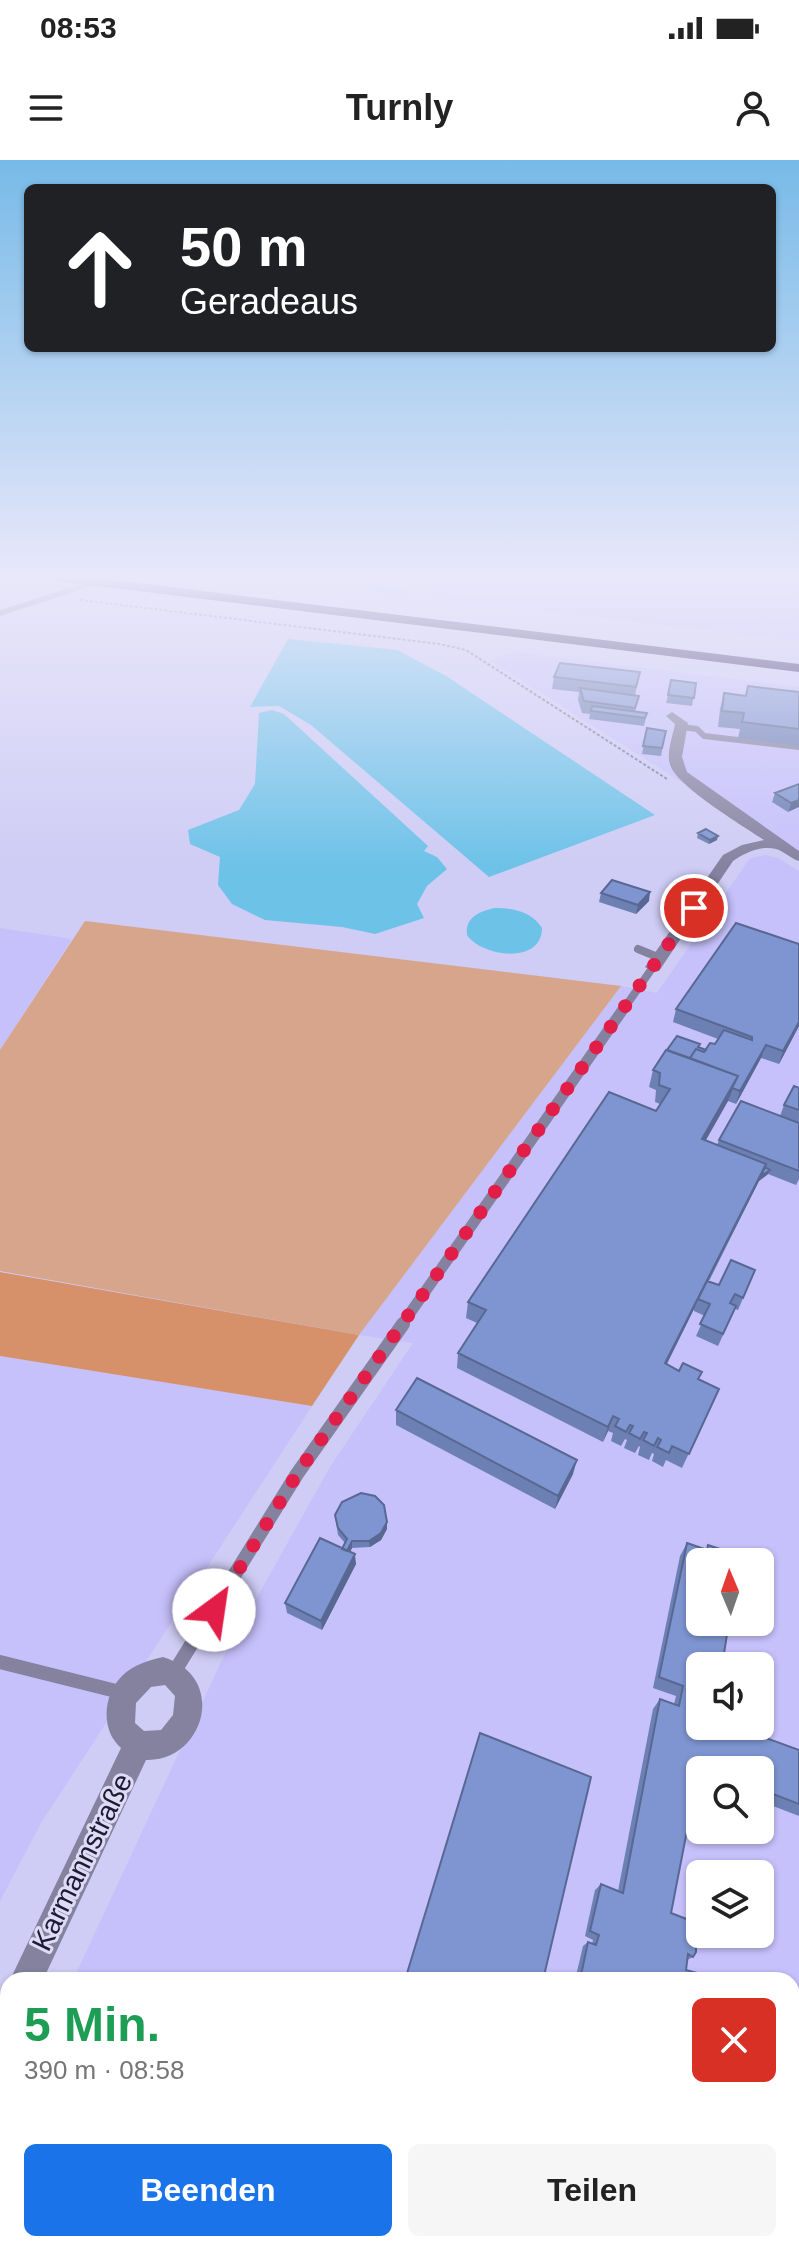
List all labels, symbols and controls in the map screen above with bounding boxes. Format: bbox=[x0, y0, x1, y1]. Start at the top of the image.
text: 08:53 bbox=[40, 11, 117, 44]
icon: menu bbox=[24, 86, 68, 130]
icon: person bbox=[731, 86, 775, 130]
text: Turnly bbox=[346, 87, 453, 128]
text: 50 m bbox=[180, 215, 308, 278]
icon: ahead bbox=[48, 216, 152, 320]
text: Geradeaus bbox=[180, 281, 358, 322]
pin bbox=[660, 874, 728, 942]
icon: arrive bbox=[672, 886, 716, 930]
north arrow bbox=[686, 1548, 774, 1636]
map controls bbox=[686, 1548, 774, 1948]
position arrow bbox=[172, 1568, 256, 1652]
button: sound bbox=[686, 1652, 774, 1740]
button: search bbox=[686, 1756, 774, 1844]
street label: Karmannstraße bbox=[26, 1768, 138, 1956]
button: layers bbox=[686, 1860, 774, 1948]
text: 5 Min. bbox=[24, 1998, 160, 2051]
button: close bbox=[692, 1998, 776, 2082]
text: 390 m · 08:58 bbox=[24, 2055, 184, 2085]
button: Beenden bbox=[24, 2144, 392, 2236]
button: Teilen bbox=[408, 2144, 776, 2236]

